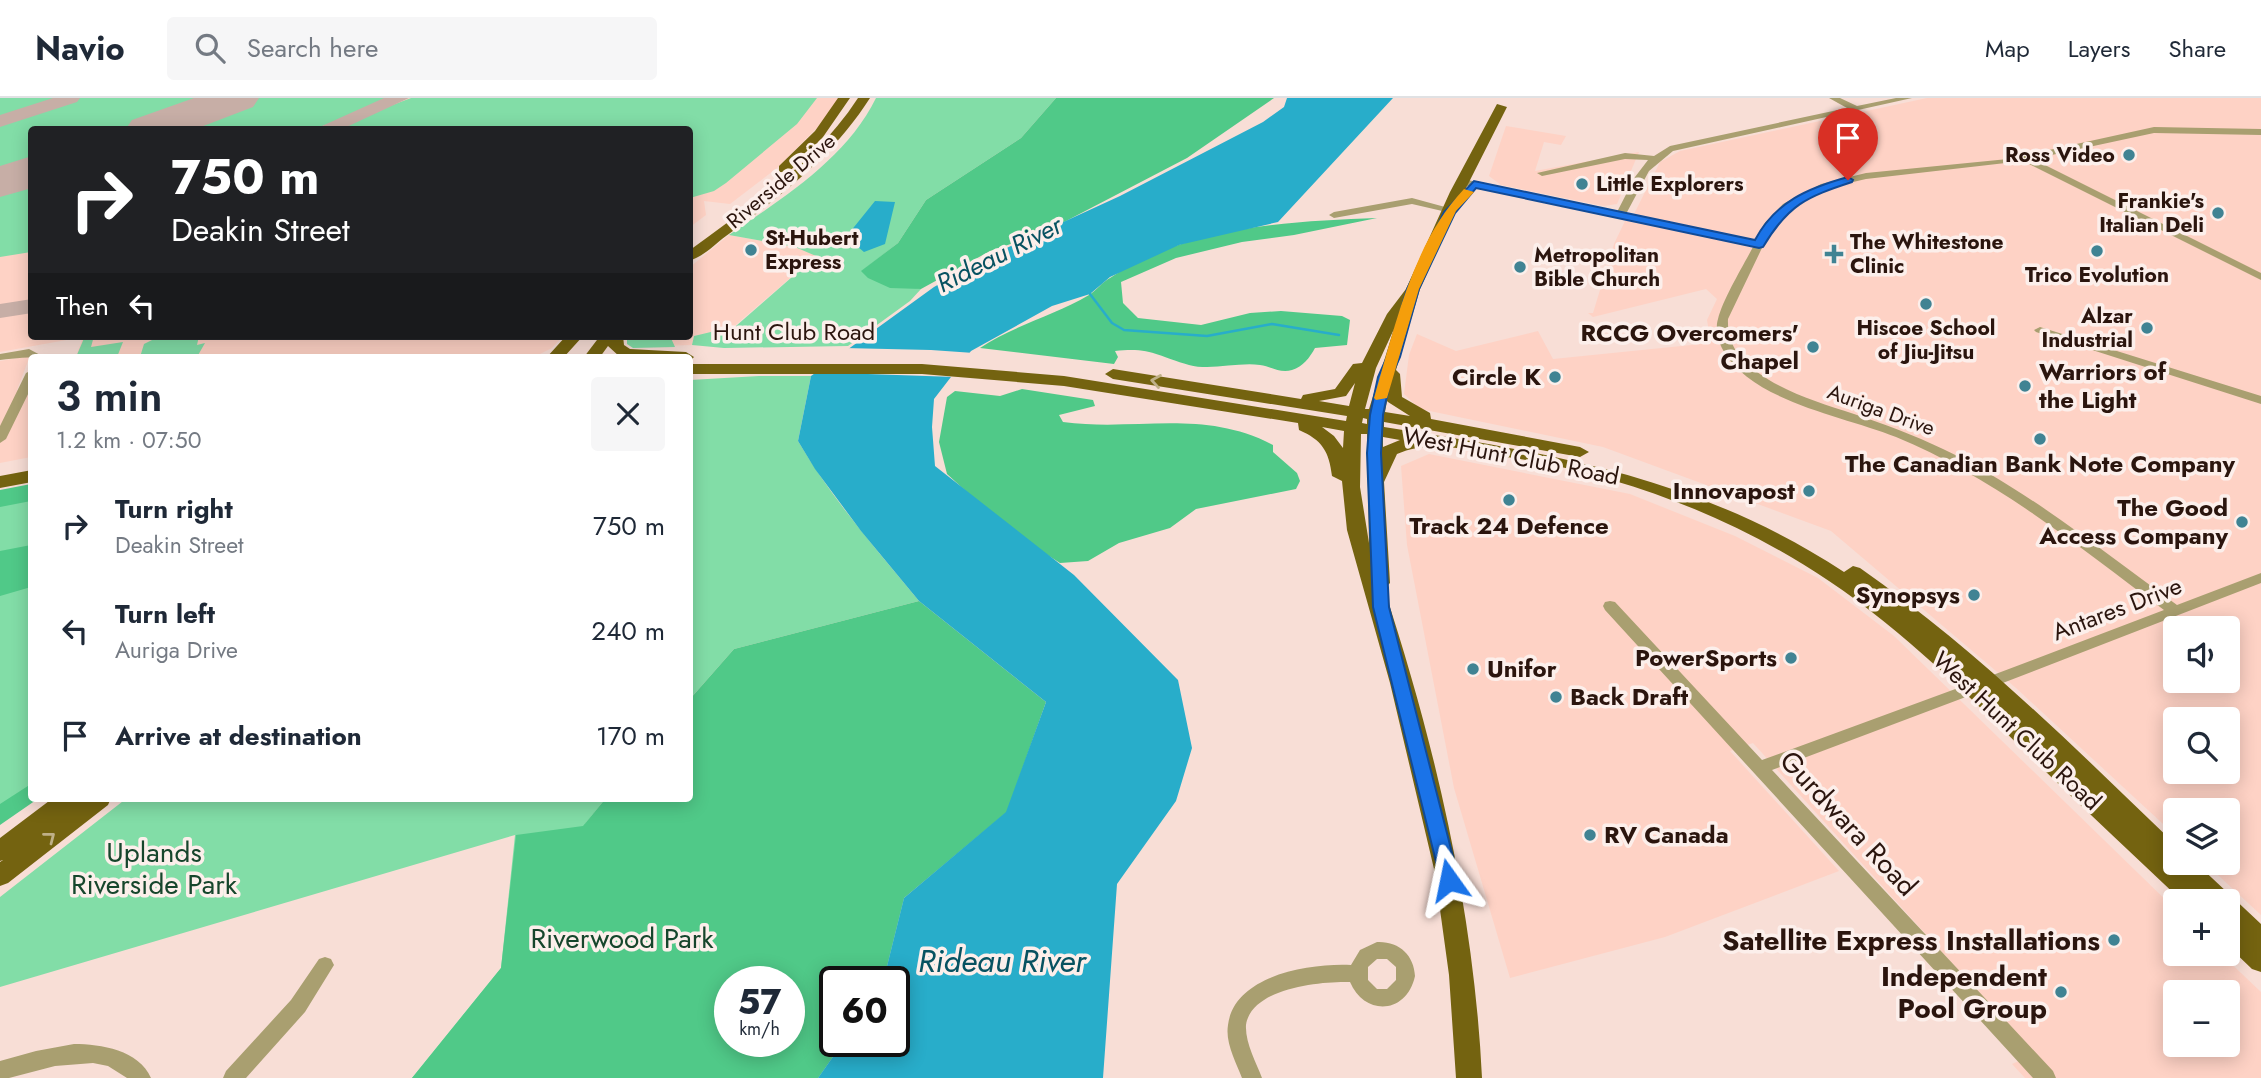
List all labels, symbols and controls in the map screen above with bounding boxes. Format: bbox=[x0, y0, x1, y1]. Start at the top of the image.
search box bbox=[167, 17, 657, 80]
text: Navio bbox=[35, 25, 125, 72]
icon: search bbox=[191, 29, 229, 67]
text: Search here bbox=[247, 29, 378, 67]
text: Map bbox=[1985, 31, 2030, 66]
text: Layers bbox=[2068, 31, 2130, 66]
text: Share bbox=[2168, 31, 2226, 66]
pin bbox=[1818, 108, 1878, 180]
icon: arrive bbox=[1829, 119, 1867, 157]
street label: Riverside Drive bbox=[720, 126, 842, 236]
place label: Ross Video bbox=[2005, 140, 2115, 170]
text: 750 m bbox=[171, 142, 319, 212]
marker: Ross Video bbox=[2121, 147, 2137, 163]
icon: right bbox=[56, 154, 147, 245]
place label: Little Explorers bbox=[1596, 169, 1744, 199]
marker: Little Explorers bbox=[1574, 176, 1590, 192]
place label: Frankie's Italian Deli bbox=[2099, 186, 2204, 240]
water label: Rideau River bbox=[930, 205, 1070, 302]
marker: Frankie's Italian Deli bbox=[2210, 205, 2226, 221]
text: Deakin Street bbox=[171, 207, 350, 253]
place label: St-Hubert Express bbox=[765, 223, 859, 277]
place label: The Whitestone Clinic bbox=[1850, 227, 2004, 281]
place label: Metropolitan Bible Church bbox=[1534, 240, 1660, 294]
marker: St-Hubert Express bbox=[743, 242, 759, 258]
marker: Trico Evolution bbox=[2089, 243, 2105, 259]
marker: The Whitestone Clinic bbox=[1824, 244, 1844, 264]
marker: Metropolitan Bible Church bbox=[1512, 259, 1528, 275]
place label: Trico Evolution bbox=[2025, 260, 2169, 290]
text: Then bbox=[56, 287, 109, 325]
icon: left bbox=[123, 287, 161, 325]
marker: Hiscoe School of Jiu-Jitsu bbox=[1918, 296, 1934, 312]
place label: Alzar Industrial bbox=[2042, 301, 2133, 355]
place label: Hiscoe School of Jiu-Jitsu bbox=[1857, 313, 1995, 367]
street label: Hunt Club Road bbox=[713, 314, 875, 349]
place label: RCCG Overcomers' Chapel bbox=[1581, 315, 1799, 378]
marker: Alzar Industrial bbox=[2139, 320, 2155, 336]
marker: RCCG Overcomers' Chapel bbox=[1805, 339, 1821, 355]
place label: Warriors of the Light bbox=[2039, 354, 2168, 417]
place label: Circle K bbox=[1452, 359, 1541, 394]
text: 3 min bbox=[56, 366, 162, 427]
marker: Circle K bbox=[1547, 369, 1563, 385]
one-way arrow bbox=[1150, 374, 1162, 389]
button: close bbox=[591, 377, 665, 451]
street label: Auriga Drive bbox=[1823, 377, 1939, 443]
marker: Warriors of the Light bbox=[2017, 378, 2033, 394]
street label: West Hunt Club Road bbox=[1400, 417, 1622, 494]
text: 1.2 km · 07:50 bbox=[56, 423, 202, 457]
marker: The Canadian Bank Note Company bbox=[2032, 431, 2048, 447]
place label: The Canadian Bank Note Company bbox=[1845, 446, 2236, 481]
place label: Innovapost bbox=[1673, 473, 1795, 508]
marker: Innovapost bbox=[1801, 483, 1817, 499]
text: Turn right bbox=[115, 490, 233, 528]
place label: The Good Access Company bbox=[2038, 490, 2228, 553]
marker: Track 24 Defence bbox=[1501, 492, 1517, 508]
icon: right bbox=[56, 507, 94, 545]
text: 750 m bbox=[593, 507, 665, 545]
place label: Track 24 Defence bbox=[1409, 508, 1609, 543]
marker: The Good Access Company bbox=[2234, 514, 2250, 530]
text: Deakin Street bbox=[115, 528, 244, 562]
street label: Antares Drive bbox=[2047, 568, 2187, 649]
place label: Synopsys bbox=[1855, 577, 1960, 612]
marker: Synopsys bbox=[1966, 587, 1982, 603]
text: Turn left bbox=[115, 595, 215, 633]
icon: left bbox=[56, 612, 94, 650]
text: 240 m bbox=[591, 612, 665, 650]
map controls bbox=[2163, 616, 2240, 1057]
button: sound bbox=[2163, 616, 2240, 693]
text: Auriga Drive bbox=[115, 633, 238, 667]
place label: PowerSports bbox=[1635, 640, 1777, 675]
street label: West Hunt Club Road bbox=[1925, 643, 2109, 818]
marker: PowerSports bbox=[1783, 650, 1799, 666]
place label: Unifor bbox=[1487, 651, 1557, 686]
marker: Unifor bbox=[1465, 661, 1481, 677]
place label: Back Draft bbox=[1570, 679, 1688, 714]
marker: Back Draft bbox=[1548, 689, 1564, 705]
button: search bbox=[2163, 707, 2240, 784]
icon: arrive bbox=[56, 717, 94, 755]
text: Arrive at destination bbox=[115, 717, 362, 755]
text: 170 m bbox=[596, 717, 665, 755]
street label: Gurdwara Road bbox=[1770, 741, 1927, 905]
button: layers bbox=[2163, 798, 2240, 875]
place label: RV Canada bbox=[1604, 817, 1729, 852]
marker: RV Canada bbox=[1582, 827, 1598, 843]
one-way arrow bbox=[42, 832, 55, 845]
park label: Uplands Riverside Park bbox=[71, 832, 238, 905]
position arrow bbox=[1412, 843, 1486, 917]
button: + bbox=[2163, 889, 2240, 966]
park label: Riverwood Park bbox=[530, 918, 714, 959]
place label: Satellite Express Installations bbox=[1722, 920, 2100, 961]
marker: Satellite Express Installations bbox=[2106, 932, 2122, 948]
water label: Rideau River bbox=[918, 938, 1088, 984]
place label: Independent Pool Group bbox=[1881, 956, 2047, 1029]
speed limit sign: 60 bbox=[819, 966, 910, 1057]
text: 57 bbox=[738, 977, 781, 1027]
button: − bbox=[2163, 980, 2240, 1057]
marker: Independent Pool Group bbox=[2053, 984, 2069, 1000]
text: km/h bbox=[739, 1016, 780, 1042]

